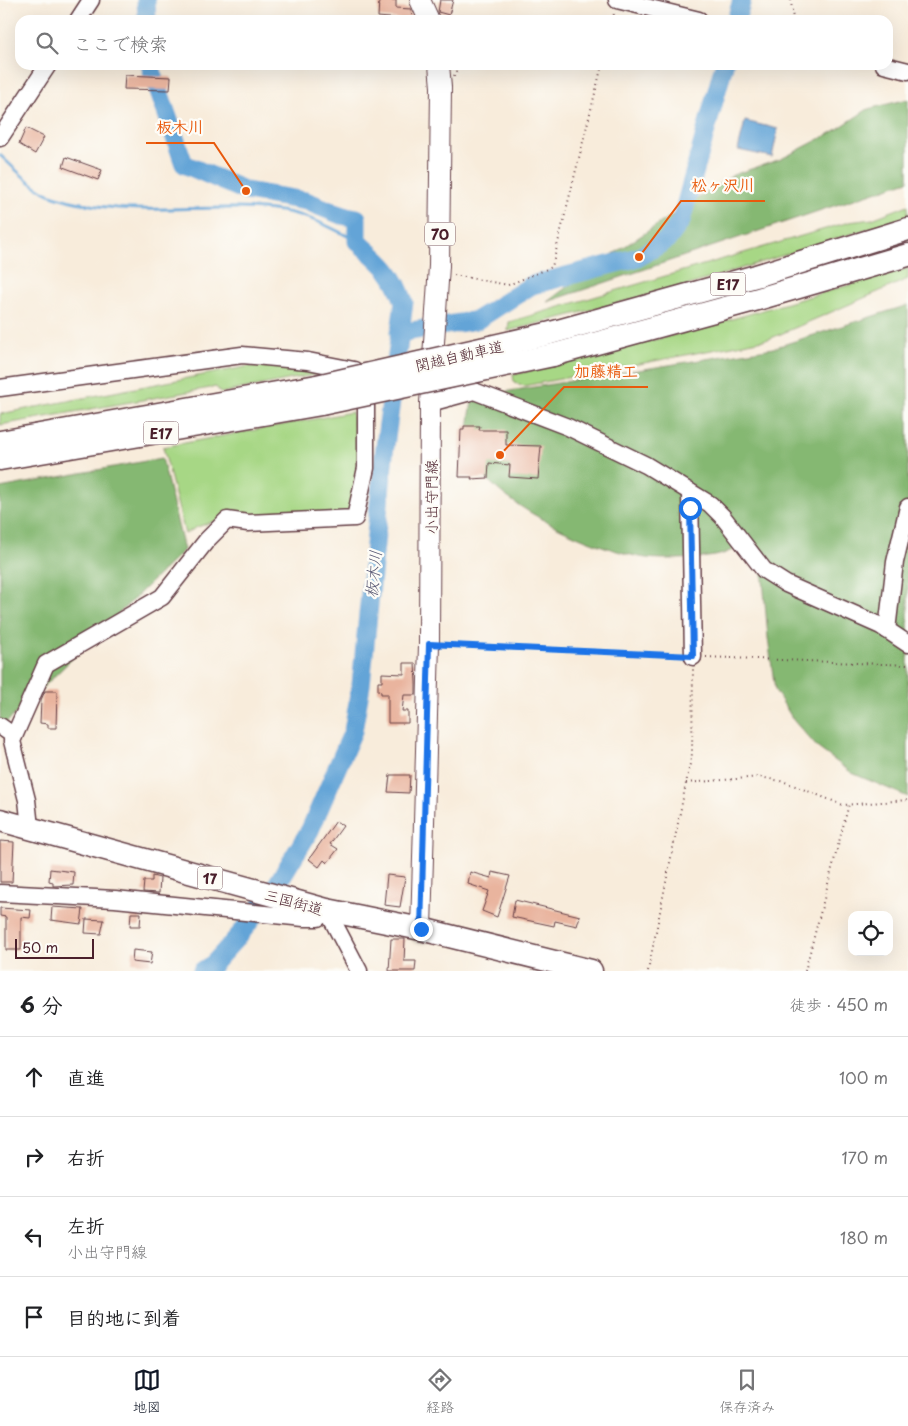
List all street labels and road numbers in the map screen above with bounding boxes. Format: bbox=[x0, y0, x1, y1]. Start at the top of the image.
road number: 70 bbox=[425, 222, 455, 245]
road number: E17 bbox=[710, 272, 746, 296]
street label: 関越自動車道 bbox=[413, 334, 505, 376]
road number: E17 bbox=[144, 422, 178, 444]
street label: 小出守門線 bbox=[419, 459, 442, 535]
road number: 17 bbox=[198, 866, 222, 890]
street label: 三国街道 bbox=[262, 882, 326, 920]

